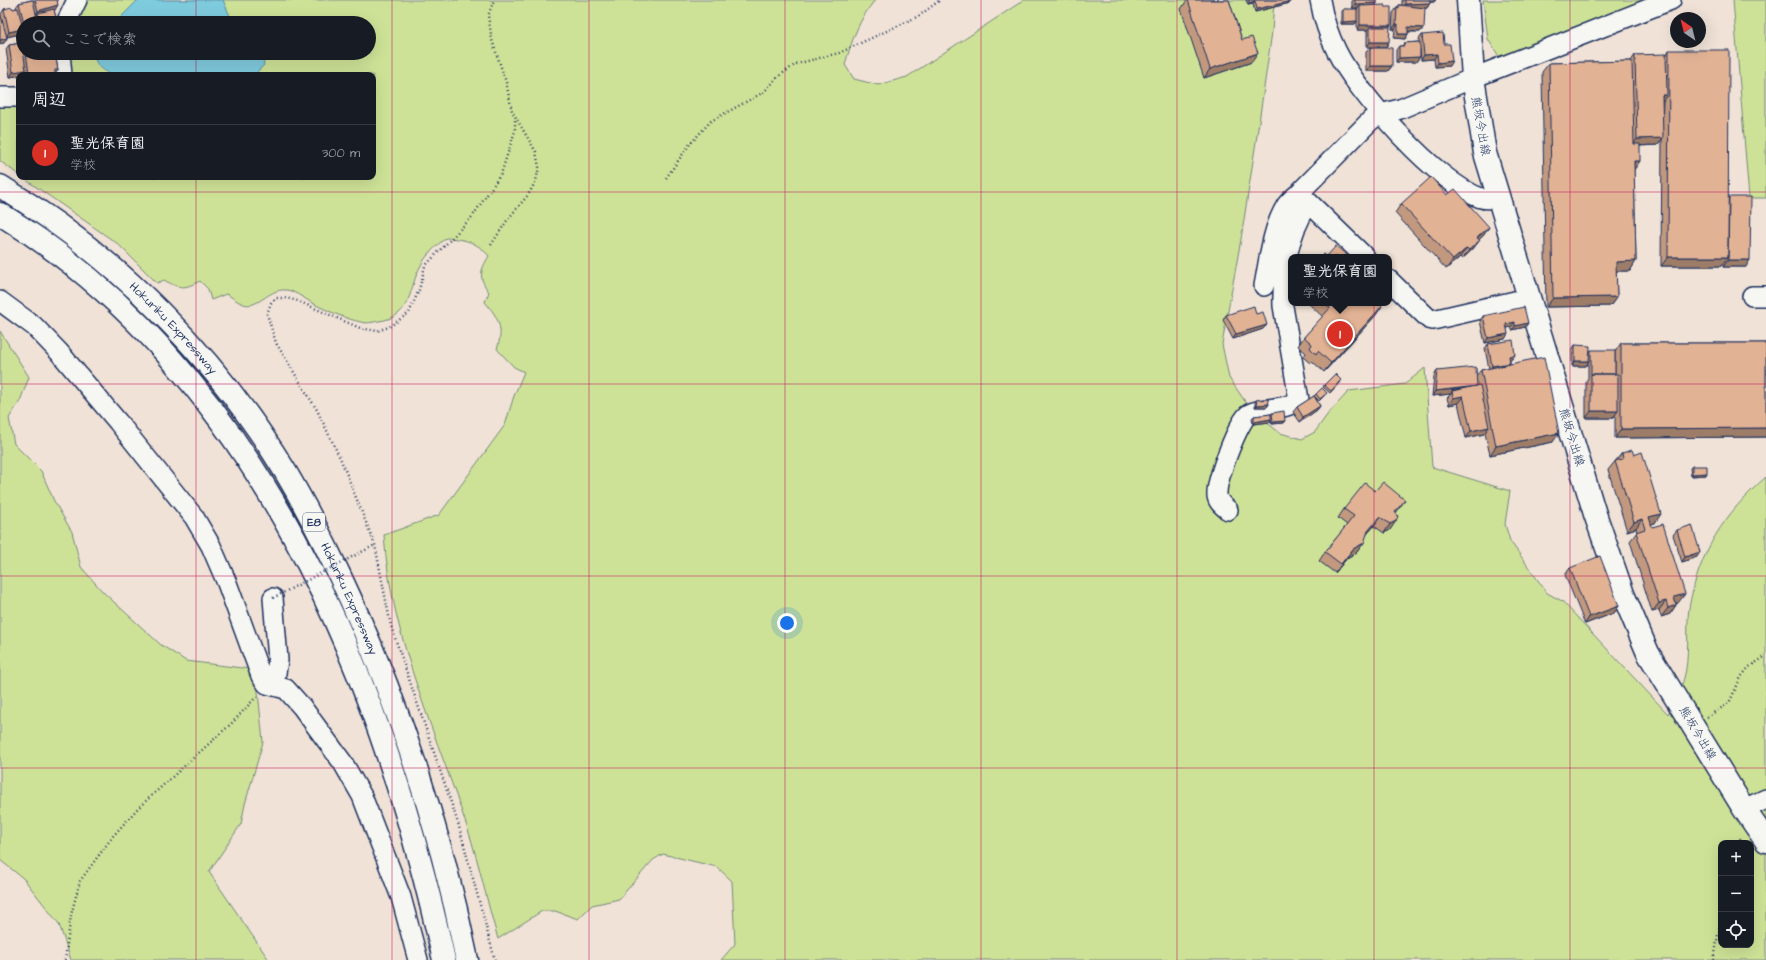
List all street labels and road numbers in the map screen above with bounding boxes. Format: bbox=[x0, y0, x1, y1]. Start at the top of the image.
street label: 熊坂今出線 bbox=[1467, 95, 1494, 157]
street label: Hokuriku Expressway bbox=[125, 279, 221, 379]
street label: 熊坂今出線 bbox=[1555, 406, 1588, 468]
road number: E8 bbox=[303, 513, 325, 531]
street label: Hokuriku Expressway bbox=[316, 540, 382, 658]
street label: 熊坂今出線 bbox=[1675, 703, 1720, 763]

